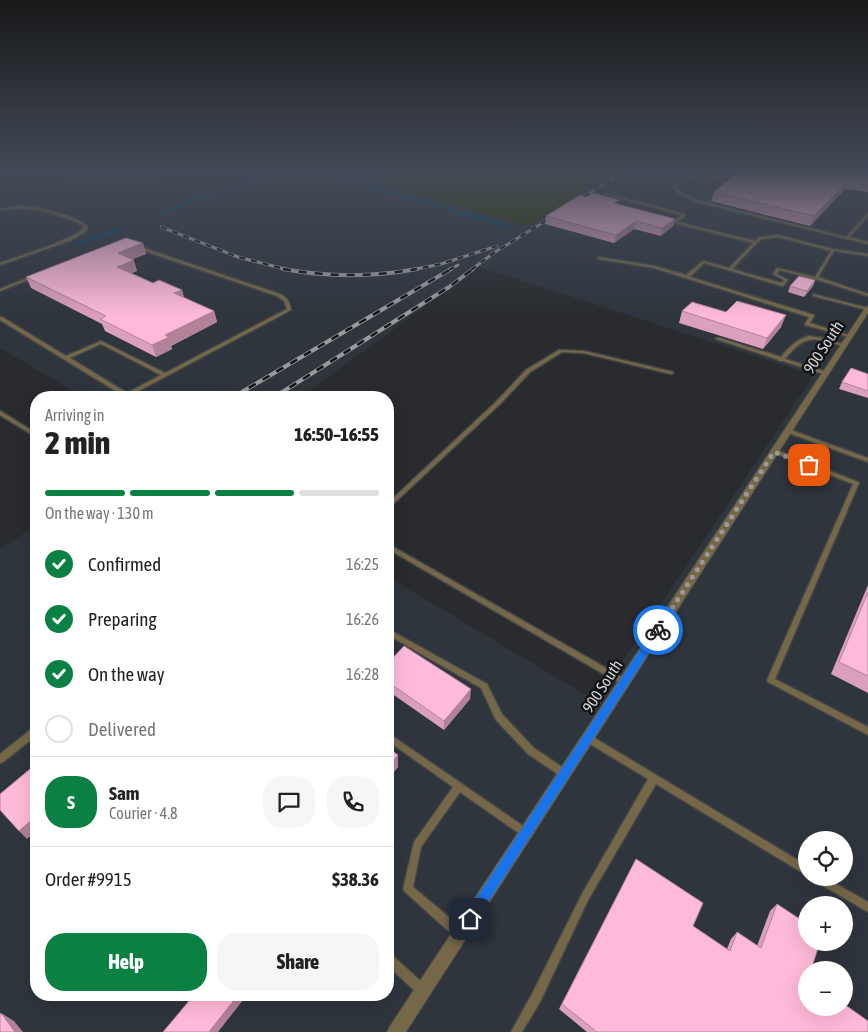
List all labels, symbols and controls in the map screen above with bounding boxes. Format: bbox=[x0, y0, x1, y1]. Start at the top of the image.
street label: 900 South bbox=[799, 317, 847, 377]
text: Arriving in bbox=[45, 406, 105, 424]
text: 16:50–16:55 bbox=[294, 423, 379, 445]
text: 2 min bbox=[45, 424, 110, 461]
pin bbox=[788, 444, 830, 486]
icon: bag bbox=[795, 451, 823, 479]
text: On the way · 130 m bbox=[45, 504, 154, 522]
icon: check bbox=[45, 550, 73, 578]
text: Confirmed bbox=[88, 553, 161, 575]
text: 16:25 bbox=[346, 555, 379, 573]
icon: check bbox=[45, 605, 73, 633]
courier bbox=[633, 605, 683, 655]
text: Preparing bbox=[88, 608, 157, 630]
text: 16:26 bbox=[346, 610, 379, 628]
icon: bike bbox=[644, 616, 672, 644]
street label: 900 South bbox=[578, 656, 626, 716]
icon: check bbox=[45, 660, 73, 688]
text: On the way bbox=[88, 663, 165, 685]
text: 16:28 bbox=[346, 665, 379, 683]
text: Delivered bbox=[88, 718, 156, 740]
button: chat bbox=[263, 776, 315, 828]
button: phone bbox=[327, 776, 379, 828]
text: Sam bbox=[109, 782, 140, 804]
text: S bbox=[67, 791, 75, 813]
text: Courier · 4.8 bbox=[109, 804, 178, 822]
map controls bbox=[798, 831, 853, 1016]
button: locate bbox=[798, 831, 853, 886]
text: Order #9915 bbox=[45, 868, 132, 890]
text: $38.36 bbox=[332, 868, 379, 890]
button: + bbox=[798, 896, 853, 951]
pin bbox=[449, 898, 491, 940]
icon: home bbox=[456, 905, 484, 933]
button: Help bbox=[45, 933, 207, 991]
button: Share bbox=[217, 933, 379, 991]
button: − bbox=[798, 961, 853, 1016]

